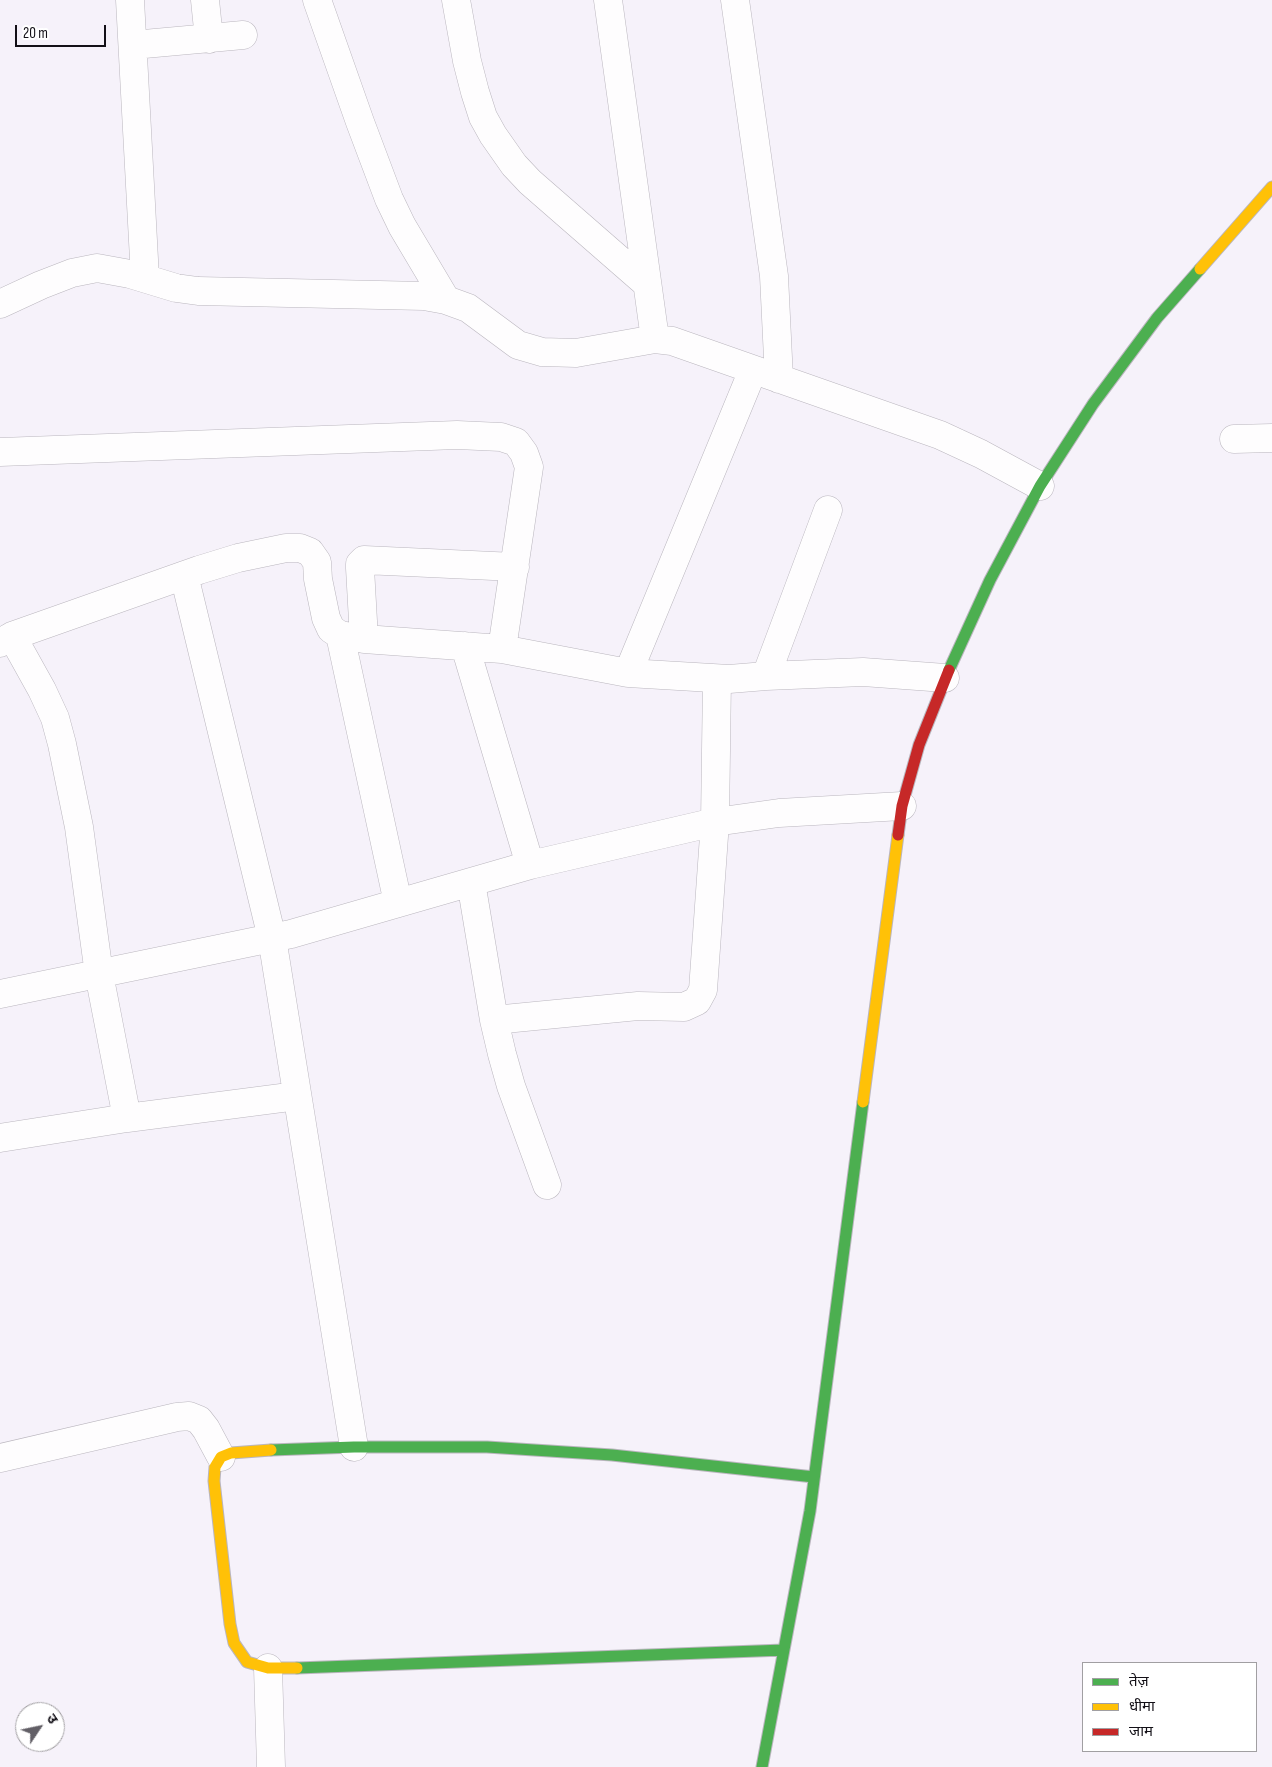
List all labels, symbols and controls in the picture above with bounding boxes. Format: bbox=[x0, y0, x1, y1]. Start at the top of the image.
scale bar bbox=[18, 15, 109, 47]
text: 20 m bbox=[23, 24, 48, 43]
legend bbox=[1082, 1662, 1257, 1752]
text: तेज़ bbox=[1129, 1672, 1149, 1691]
text: धीमा bbox=[1129, 1697, 1155, 1716]
north arrow bbox=[15, 1702, 65, 1752]
text: उ bbox=[43, 1711, 61, 1727]
text: जाम bbox=[1129, 1722, 1153, 1741]

